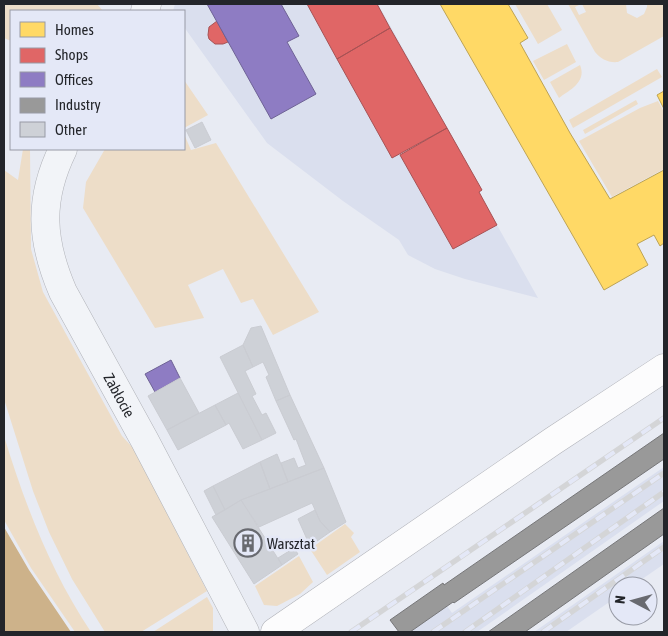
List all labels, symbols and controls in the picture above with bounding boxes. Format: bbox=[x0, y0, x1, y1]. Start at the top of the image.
legend bbox=[10, 10, 185, 150]
text: Homes bbox=[55, 21, 94, 38]
text: Shops bbox=[55, 46, 88, 63]
text: Offices bbox=[55, 71, 93, 88]
text: Industry bbox=[55, 96, 101, 113]
text: Other bbox=[55, 121, 87, 138]
street label: Zabłocie bbox=[101, 370, 139, 420]
building icon: Warsztat bbox=[233, 528, 263, 558]
place label: Warsztat bbox=[267, 535, 315, 552]
north arrow bbox=[608, 576, 658, 626]
text: N bbox=[612, 595, 628, 605]

